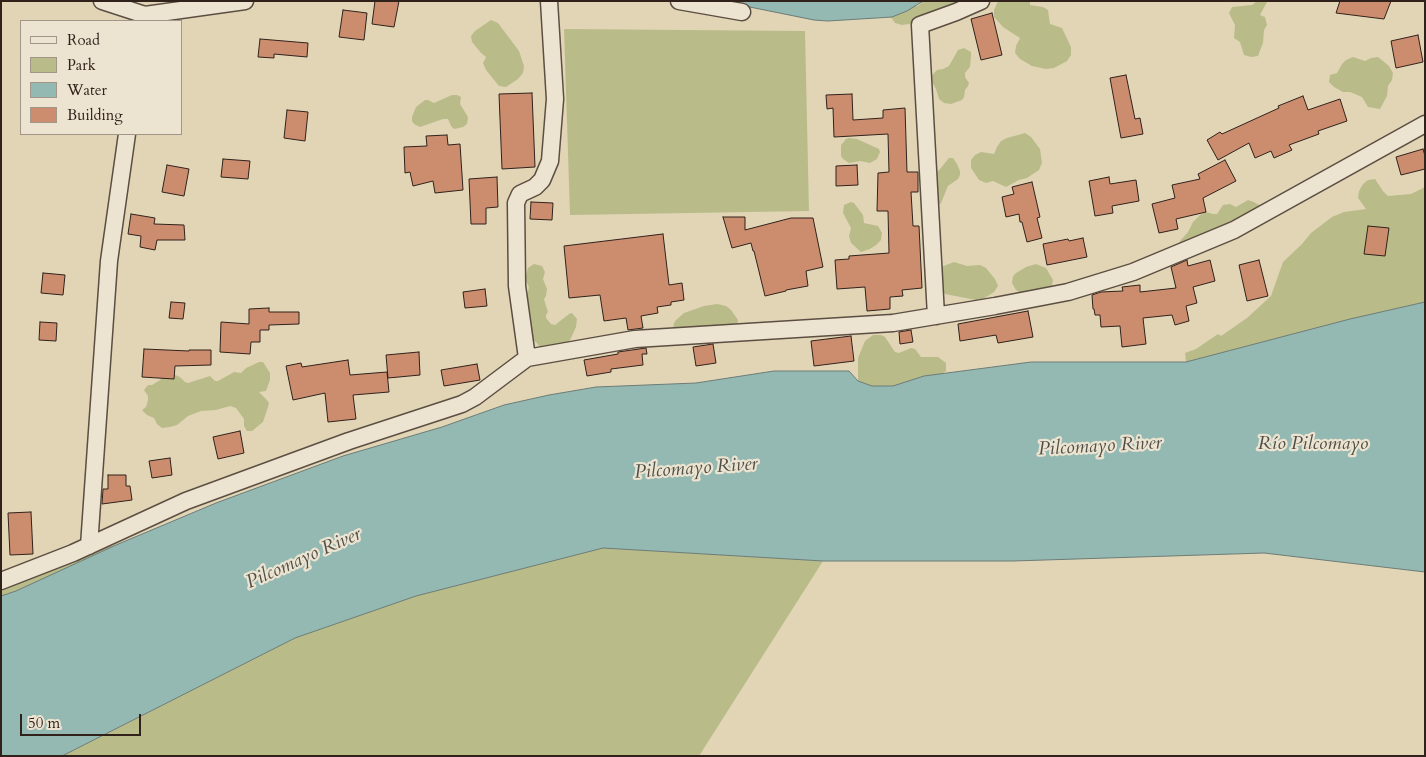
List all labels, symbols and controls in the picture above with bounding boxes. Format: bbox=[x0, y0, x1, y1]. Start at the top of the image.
legend bbox=[20, 20, 182, 135]
text: Road bbox=[67, 30, 100, 50]
text: Park bbox=[67, 55, 96, 75]
text: Water bbox=[67, 80, 107, 100]
text: Building bbox=[67, 105, 123, 125]
water label: Pilcomayo River bbox=[1038, 432, 1162, 462]
water label: Río Pilcomayo bbox=[1258, 434, 1368, 456]
water label: Pilcomayo River bbox=[634, 453, 758, 485]
water label: Pilcomayo River bbox=[243, 523, 365, 595]
scale bar bbox=[22, 704, 144, 736]
text: 50 m bbox=[28, 713, 60, 733]

